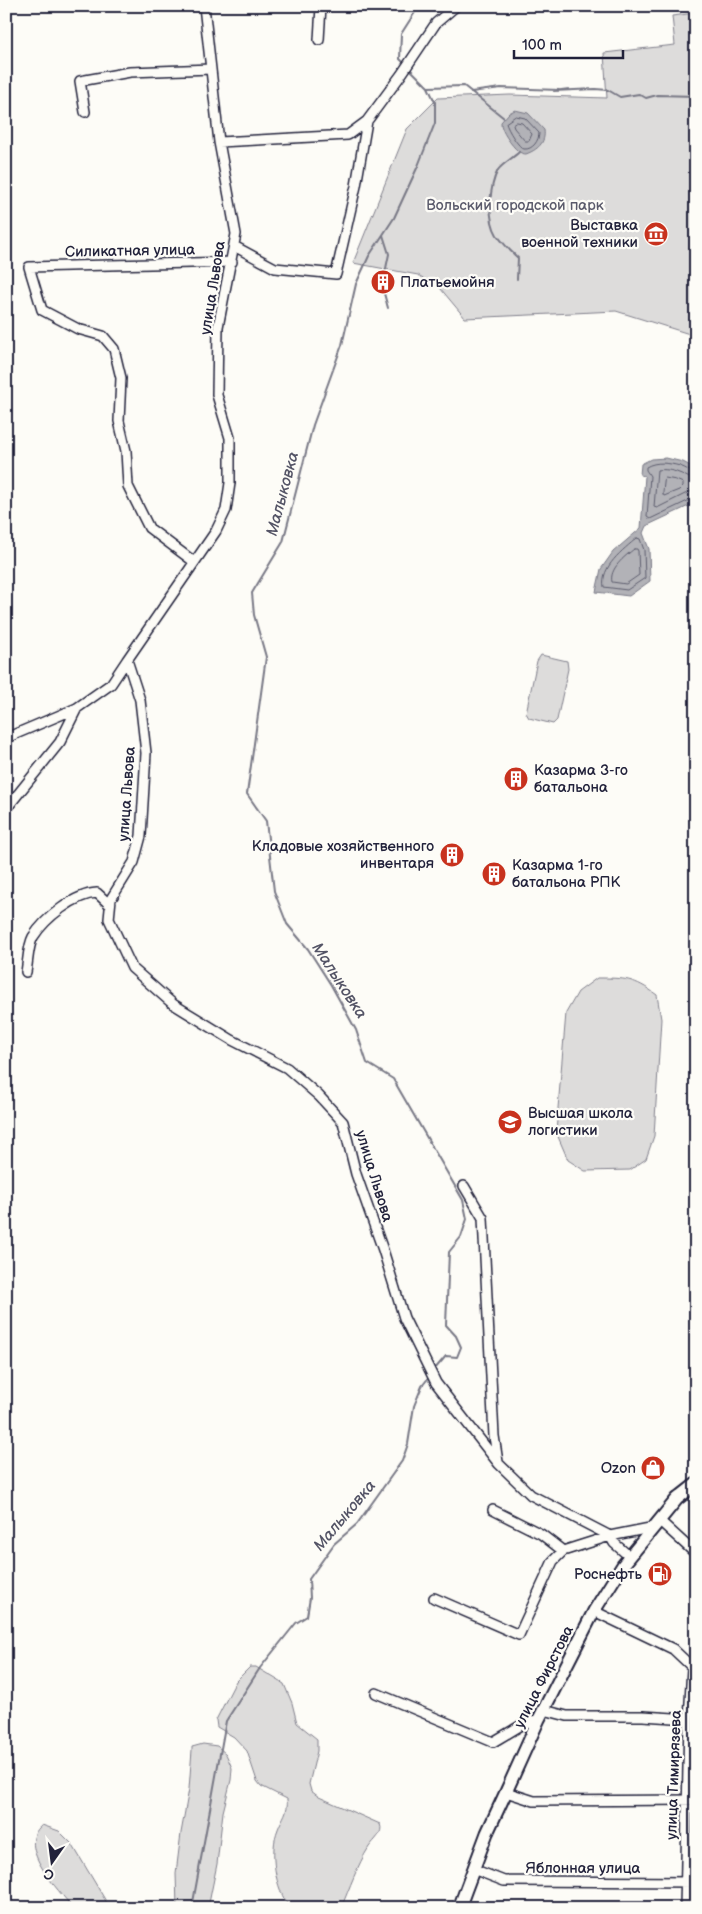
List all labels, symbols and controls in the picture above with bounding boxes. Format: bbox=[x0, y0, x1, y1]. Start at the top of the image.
scale bar bbox=[514, 28, 623, 60]
text: 100 m bbox=[522, 36, 562, 55]
park label: Вольский городской парк bbox=[426, 196, 604, 215]
place label: Выставка военной техники bbox=[521, 216, 638, 252]
museum icon: Выставка военной техники bbox=[643, 221, 669, 247]
street label: Силикатная улица bbox=[65, 240, 195, 262]
street label: улица Львова bbox=[196, 240, 230, 336]
building icon: Платьемойня bbox=[370, 269, 396, 295]
place label: Платьемойня bbox=[400, 273, 494, 292]
water label: Малыковка bbox=[263, 450, 303, 538]
street label: улица Львова bbox=[114, 746, 140, 842]
place label: Казарма 3-го батальона bbox=[534, 761, 628, 797]
building icon: Казарма 3-го батальона bbox=[503, 766, 529, 792]
place label: Кладовые хозяйственного инвентаря bbox=[252, 837, 434, 873]
building icon: Кладовые хозяйственного инвентаря bbox=[439, 842, 465, 868]
place label: Казарма 1-го батальона РПК bbox=[512, 856, 621, 892]
building icon: Казарма 1-го батальона РПК bbox=[481, 861, 507, 887]
water label: Малыковка bbox=[307, 939, 371, 1023]
place label: Высшая школа логистики bbox=[528, 1104, 633, 1140]
school or university icon: Высшая школа логистики bbox=[497, 1109, 523, 1135]
street label: улица Львова bbox=[351, 1128, 397, 1224]
shop icon: Ozon bbox=[640, 1455, 666, 1481]
place label: Ozon bbox=[601, 1459, 636, 1478]
water label: Малыковка bbox=[310, 1477, 380, 1555]
fuel station icon: Роснефть bbox=[647, 1561, 673, 1587]
place label: Роснефть bbox=[574, 1565, 643, 1584]
street label: улица Фирстова bbox=[510, 1622, 578, 1731]
street label: улица Тимирязева bbox=[662, 1710, 686, 1840]
north arrow bbox=[28, 1836, 78, 1886]
street label: Яблонная улица bbox=[526, 1859, 641, 1878]
text: С bbox=[42, 1865, 56, 1884]

